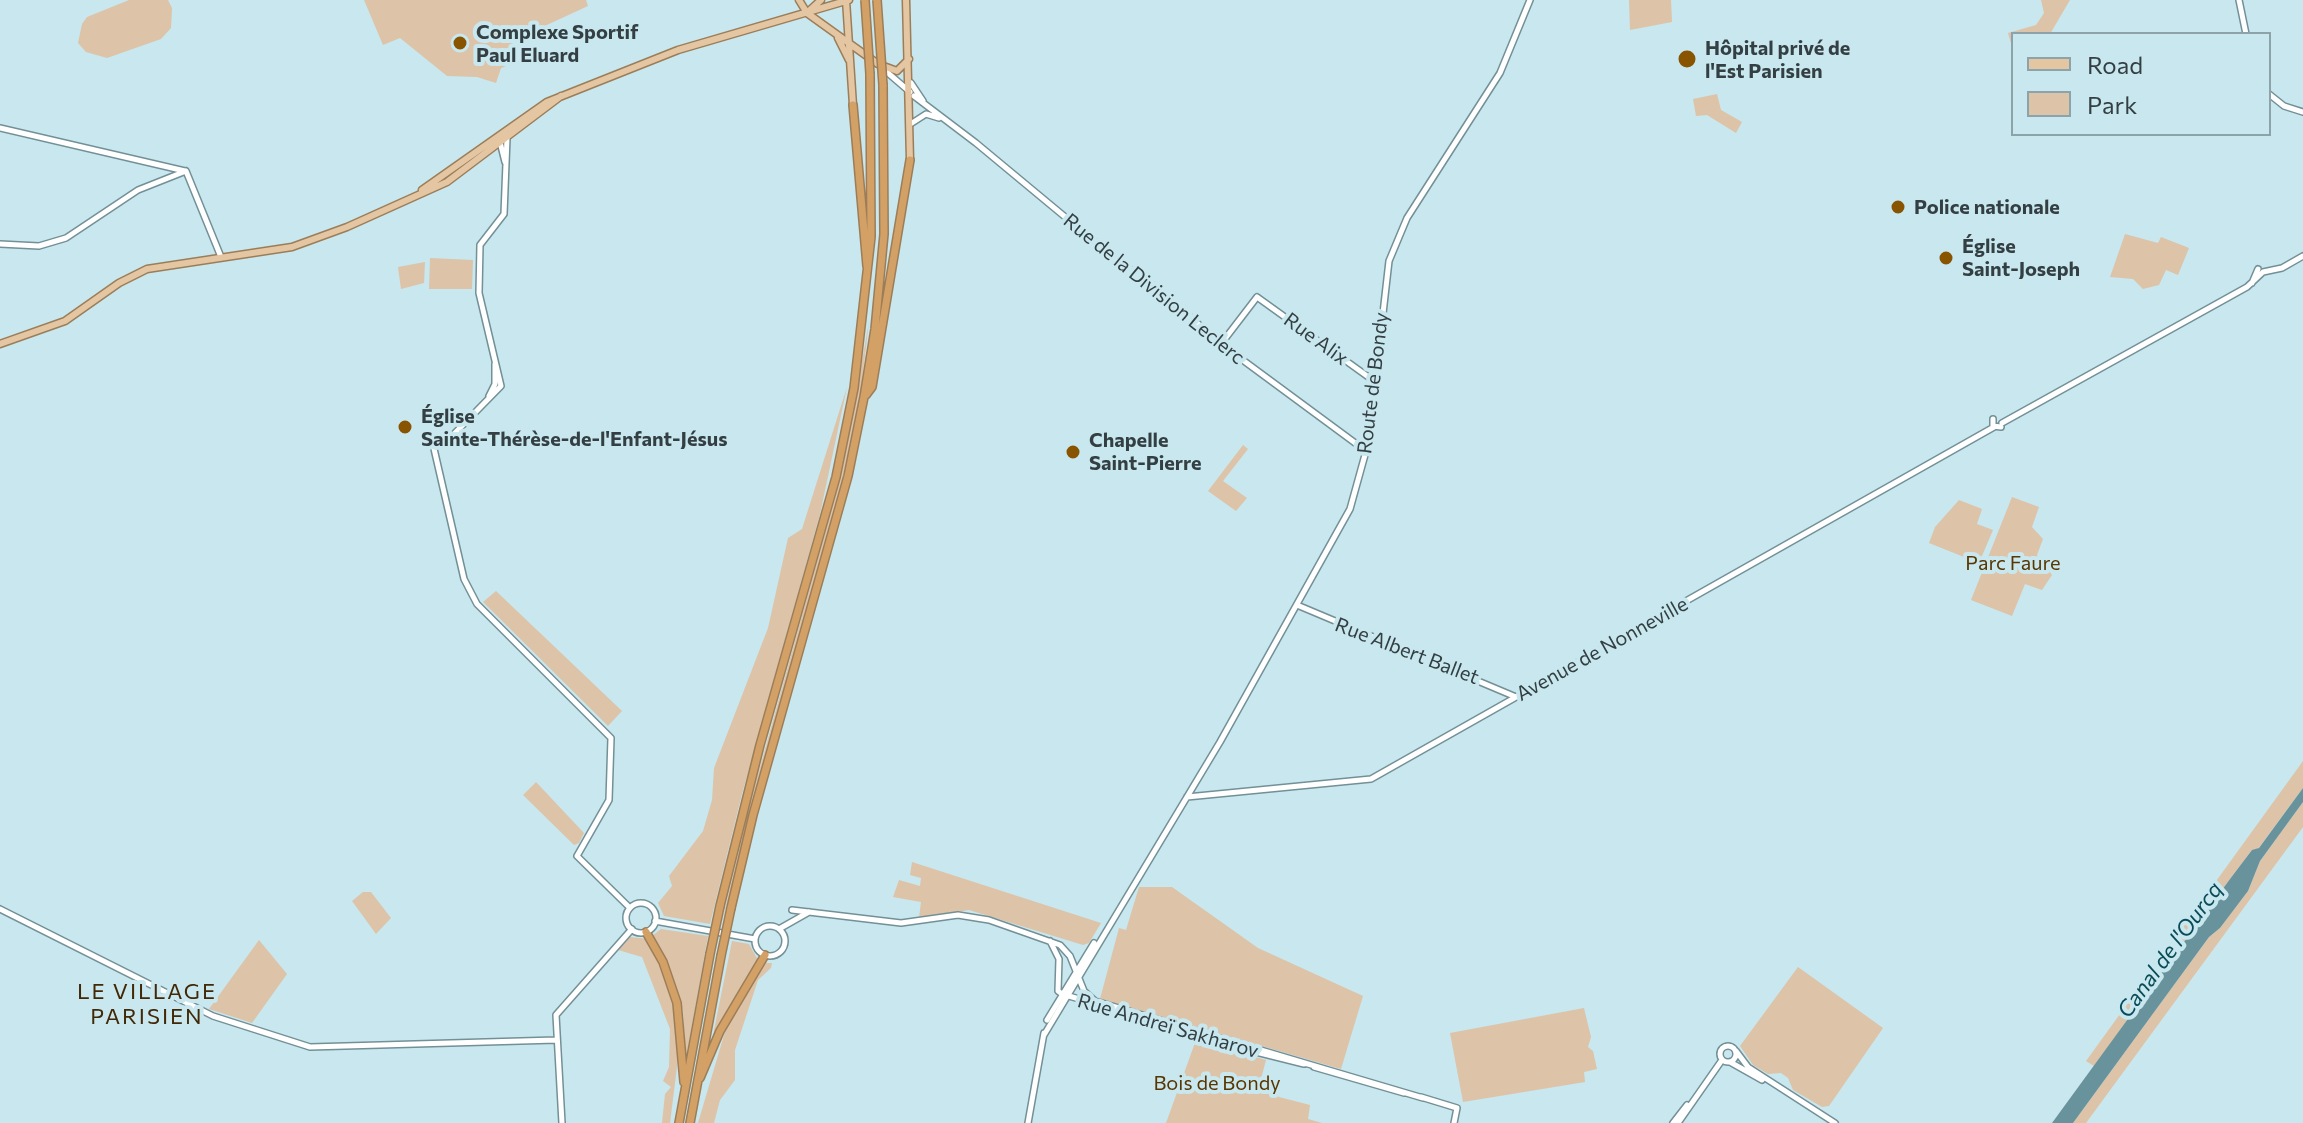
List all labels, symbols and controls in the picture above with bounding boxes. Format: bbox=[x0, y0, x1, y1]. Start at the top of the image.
place label: Complexe Sportif Paul Eluard bbox=[476, 20, 638, 67]
legend bbox=[2011, 32, 2271, 136]
marker: Complexe Sportif Paul Eluard bbox=[451, 34, 469, 52]
place label: Hôpital privé de l'Est Parisien bbox=[1705, 36, 1850, 83]
marker: Hôpital privé de l'Est Parisien bbox=[1676, 48, 1698, 70]
text: Road bbox=[2087, 50, 2143, 79]
text: Park bbox=[2087, 90, 2137, 119]
place label: Police nationale bbox=[1914, 195, 2060, 219]
marker: Police nationale bbox=[1889, 198, 1907, 216]
street label: Rue de la Division Leclerc bbox=[1059, 209, 1249, 369]
place label: Église Saint-Joseph bbox=[1962, 234, 2080, 281]
marker: Église Saint-Joseph bbox=[1937, 249, 1955, 267]
street label: Rue Alix bbox=[1279, 308, 1353, 370]
street label: Route de Bondy bbox=[1352, 311, 1394, 455]
place label: Église Sainte-Thérèse-de-l'Enfant-Jésus bbox=[421, 404, 728, 451]
marker: Église Sainte-Thérèse-de-l'Enfant-Jésus bbox=[396, 418, 414, 436]
place label: Chapelle Saint-Pierre bbox=[1089, 428, 1201, 475]
marker: Chapelle Saint-Pierre bbox=[1064, 443, 1082, 461]
park label: Parc Faure bbox=[1965, 551, 2061, 575]
street label: Avenue de Nonneville bbox=[1512, 592, 1692, 706]
street label: Rue Albert Ballet bbox=[1332, 613, 1482, 689]
water label: Canal de l'Ourcq bbox=[2112, 877, 2228, 1023]
district label: LE VILLAGE PARISIEN bbox=[77, 979, 217, 1030]
street label: Rue Andreï Sakharov bbox=[1075, 989, 1261, 1063]
park label: Bois de Bondy bbox=[1153, 1071, 1281, 1095]

